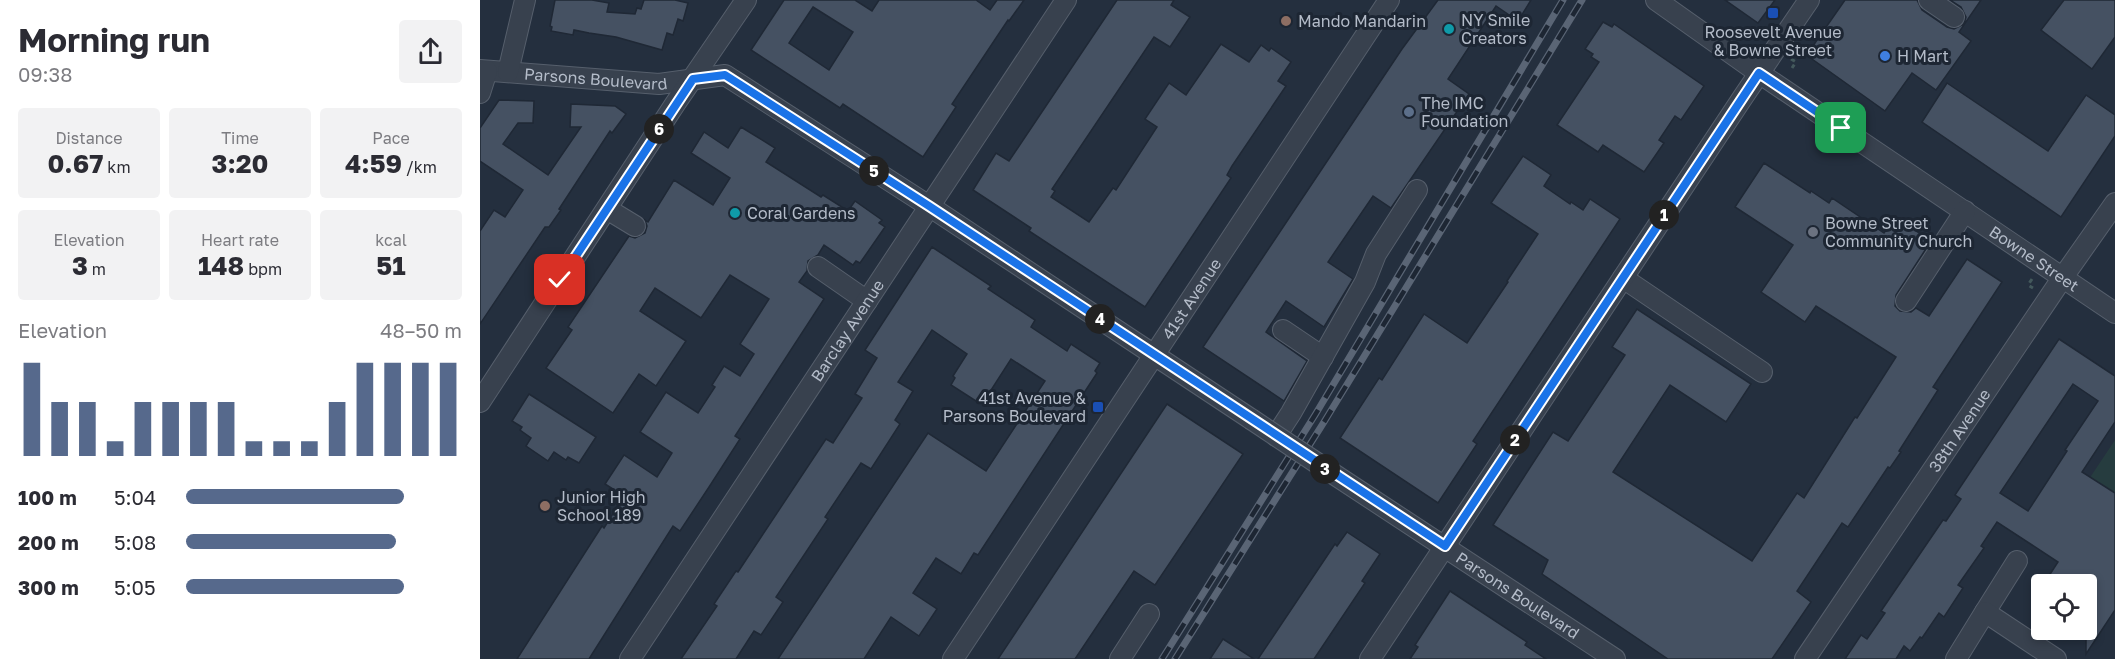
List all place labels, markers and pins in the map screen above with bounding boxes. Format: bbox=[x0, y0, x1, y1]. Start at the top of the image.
marker: Roosevelt Avenue & Bowne Street bbox=[1766, 6, 1780, 20]
place label: NY Smile Creators bbox=[1461, 10, 1530, 48]
place label: Mando Mandarin bbox=[1298, 11, 1426, 31]
marker: Mando Mandarin bbox=[1279, 14, 1293, 28]
marker: NY Smile Creators bbox=[1442, 22, 1456, 36]
place label: Roosevelt Avenue & Bowne Street bbox=[1705, 22, 1841, 60]
place label: H Mart bbox=[1897, 46, 1949, 66]
marker: H Mart bbox=[1878, 49, 1892, 63]
place label: The IMC Foundation bbox=[1421, 93, 1508, 131]
pin bbox=[1815, 102, 1866, 153]
marker: The IMC Foundation bbox=[1402, 105, 1416, 119]
pin: 6 bbox=[644, 114, 674, 144]
pin: 5 bbox=[859, 156, 889, 186]
pin: 1 bbox=[1649, 200, 1679, 230]
place label: Coral Gardens bbox=[747, 203, 856, 223]
marker: Coral Gardens bbox=[728, 206, 742, 220]
place label: Bowne Street Community Church bbox=[1825, 213, 1972, 251]
marker: Bowne Street Community Church bbox=[1806, 225, 1820, 239]
pin bbox=[534, 254, 585, 305]
pin: 4 bbox=[1085, 304, 1115, 334]
place label: 41st Avenue & Parsons Boulevard bbox=[943, 388, 1086, 426]
marker: 41st Avenue & Parsons Boulevard bbox=[1091, 400, 1105, 414]
pin: 2 bbox=[1500, 425, 1530, 455]
pin: 3 bbox=[1310, 454, 1340, 484]
place label: Junior High School 189 bbox=[557, 487, 646, 525]
marker: Junior High School 189 bbox=[538, 499, 552, 513]

